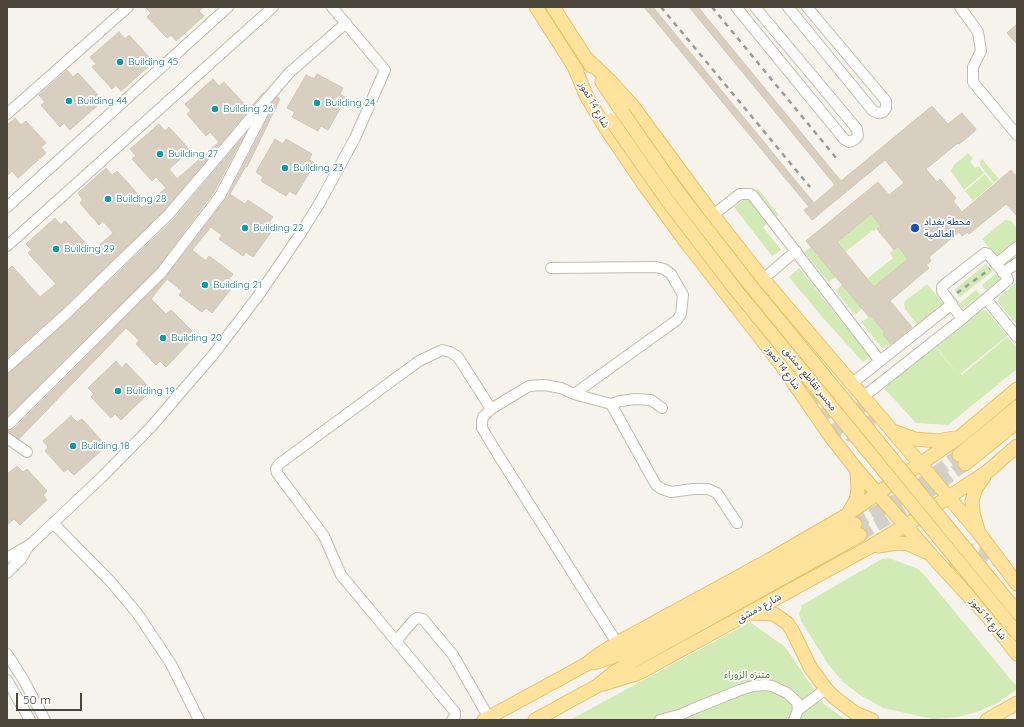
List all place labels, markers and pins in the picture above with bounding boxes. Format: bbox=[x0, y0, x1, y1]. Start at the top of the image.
place label: Building 45 bbox=[128, 56, 178, 68]
marker: Building 45 bbox=[115, 57, 125, 67]
place label: Building 44 bbox=[77, 95, 127, 107]
marker: Building 44 bbox=[64, 96, 74, 106]
place label: Building 24 bbox=[325, 97, 375, 109]
marker: Building 24 bbox=[312, 98, 322, 108]
place label: Building 26 bbox=[223, 103, 273, 115]
marker: Building 26 bbox=[210, 104, 220, 114]
place label: Building 27 bbox=[168, 148, 218, 160]
marker: Building 27 bbox=[155, 149, 165, 159]
place label: Building 23 bbox=[293, 162, 343, 174]
marker: Building 23 bbox=[280, 163, 290, 173]
place label: Building 28 bbox=[116, 193, 166, 205]
marker: Building 28 bbox=[103, 194, 113, 204]
place label: محطة بغداد العالمية bbox=[924, 216, 971, 240]
place label: Building 22 bbox=[253, 222, 304, 234]
marker: محطة بغداد العالمية bbox=[909, 222, 921, 234]
marker: Building 22 bbox=[240, 223, 250, 233]
place label: Building 29 bbox=[64, 243, 115, 255]
marker: Building 29 bbox=[51, 244, 61, 254]
place label: Building 21 bbox=[213, 279, 262, 291]
marker: Building 21 bbox=[200, 280, 210, 290]
place label: Building 20 bbox=[171, 332, 222, 344]
marker: Building 20 bbox=[158, 333, 168, 343]
place label: Building 19 bbox=[126, 385, 175, 397]
marker: Building 19 bbox=[113, 386, 123, 396]
place label: Building 18 bbox=[81, 440, 130, 452]
marker: Building 18 bbox=[68, 441, 78, 451]

